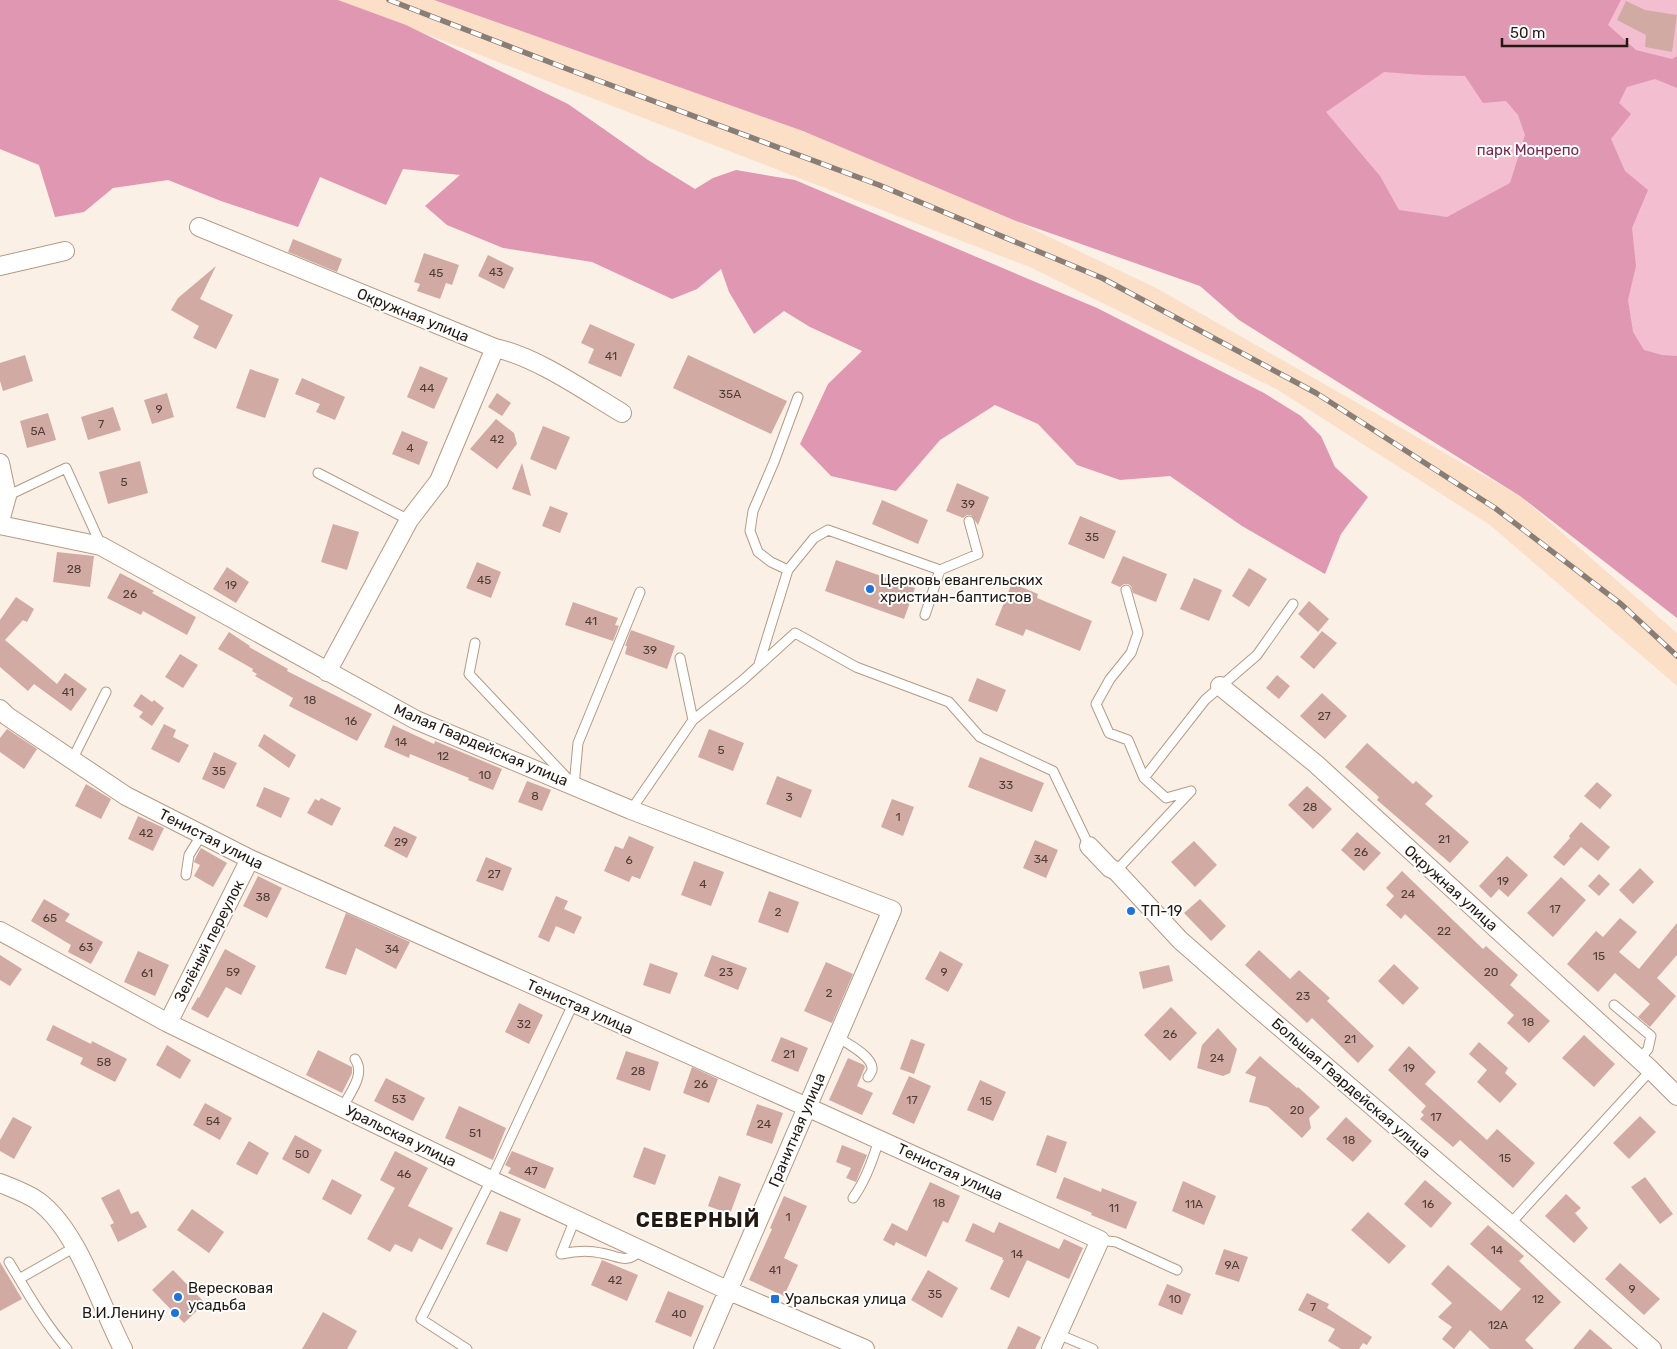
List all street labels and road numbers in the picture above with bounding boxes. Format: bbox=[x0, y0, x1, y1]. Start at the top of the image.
street label: Окружная улица bbox=[354, 284, 472, 346]
street label: Малая Гвардейская улица bbox=[391, 700, 571, 790]
street label: Тенистая улица bbox=[156, 805, 266, 873]
street label: Окружная улица bbox=[1401, 841, 1501, 935]
street label: Зелёный переулок bbox=[170, 877, 248, 1005]
street label: Тенистая улица bbox=[524, 975, 636, 1039]
street label: Большая Гвардейская улица bbox=[1268, 1014, 1434, 1162]
street label: Гранитная улица bbox=[765, 1070, 829, 1190]
street label: Уральская улица bbox=[343, 1101, 459, 1171]
street label: Тенистая улица bbox=[894, 1140, 1006, 1204]

